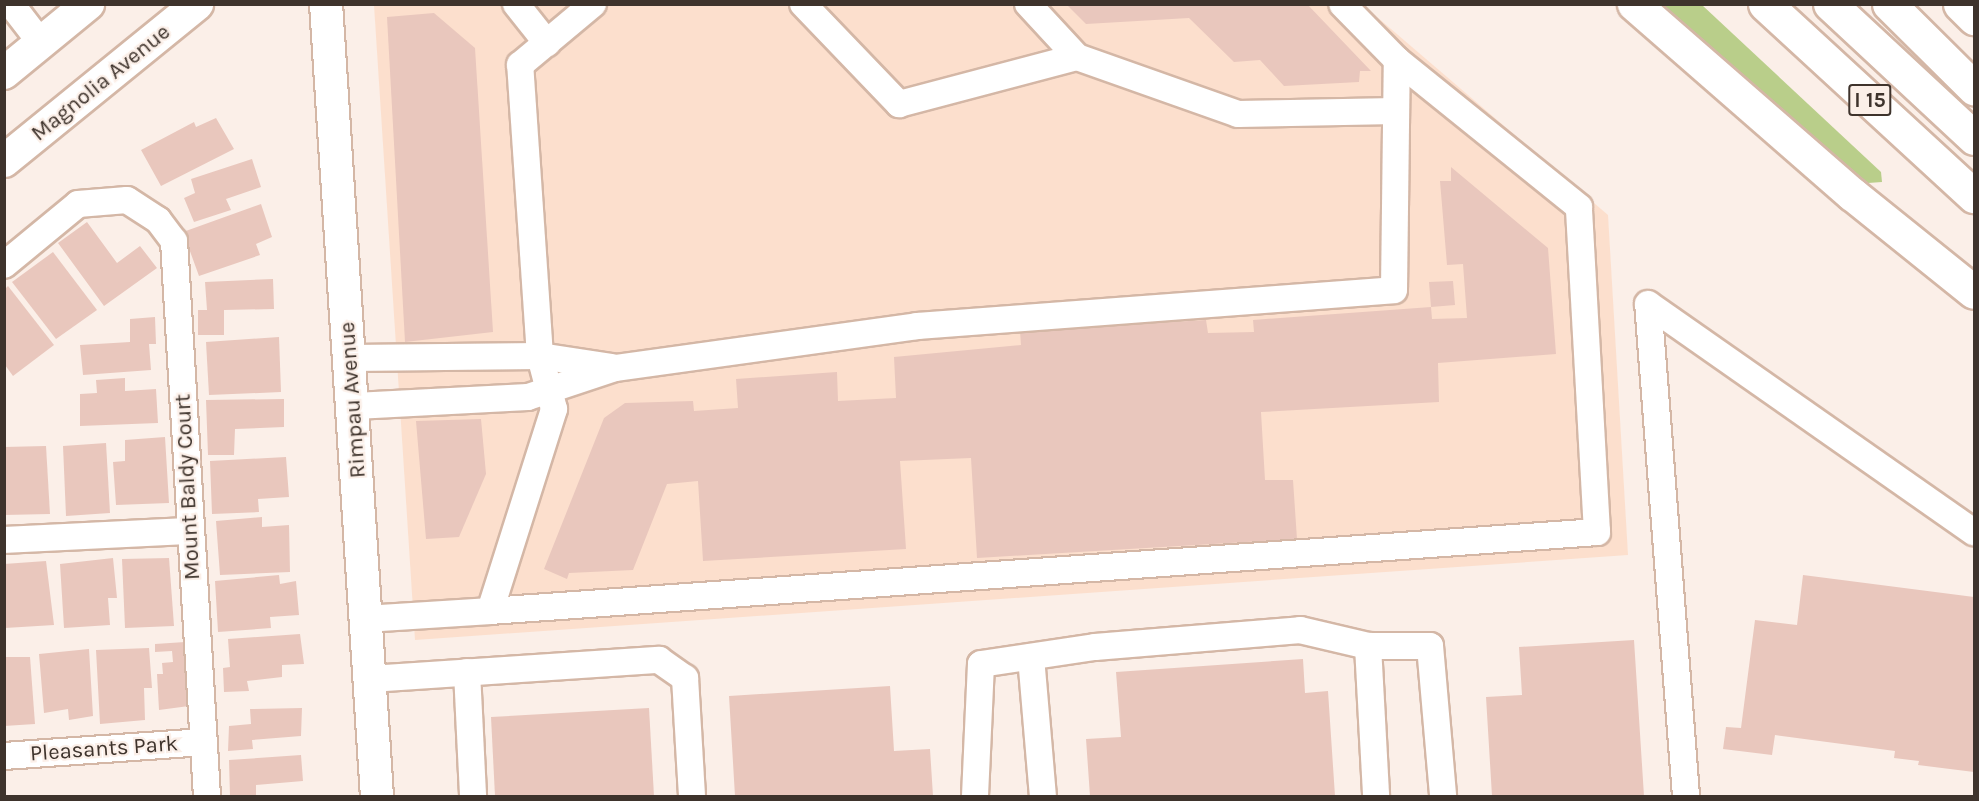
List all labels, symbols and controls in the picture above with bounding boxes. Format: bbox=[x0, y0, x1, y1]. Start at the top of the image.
street label: Magnolia Avenue bbox=[26, 19, 176, 147]
road number: I 15 bbox=[1848, 82, 1892, 118]
street label: Rimpau Avenue bbox=[334, 321, 372, 479]
street label: Mount Baldy Court bbox=[170, 393, 206, 581]
street label: Pleasants Park bbox=[29, 731, 179, 767]

